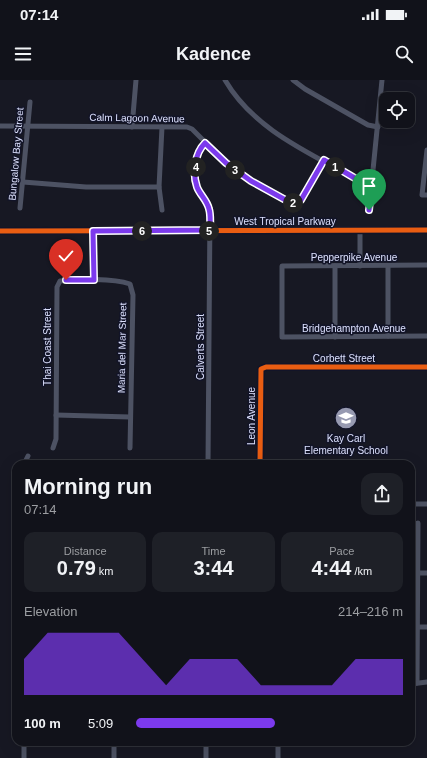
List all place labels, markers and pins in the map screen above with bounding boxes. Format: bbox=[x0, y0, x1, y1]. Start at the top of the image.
pin: 4 bbox=[186, 157, 206, 177]
pin: 1 bbox=[325, 157, 345, 177]
pin: 3 bbox=[225, 160, 245, 180]
pin bbox=[352, 169, 386, 210]
pin: 2 bbox=[283, 193, 303, 213]
pin: 6 bbox=[132, 221, 152, 241]
pin: 5 bbox=[199, 221, 219, 241]
pin bbox=[49, 239, 83, 280]
school or university icon: Kay Carl Elementary School bbox=[333, 405, 359, 431]
place label: Kay Carl Elementary School bbox=[304, 433, 388, 456]

